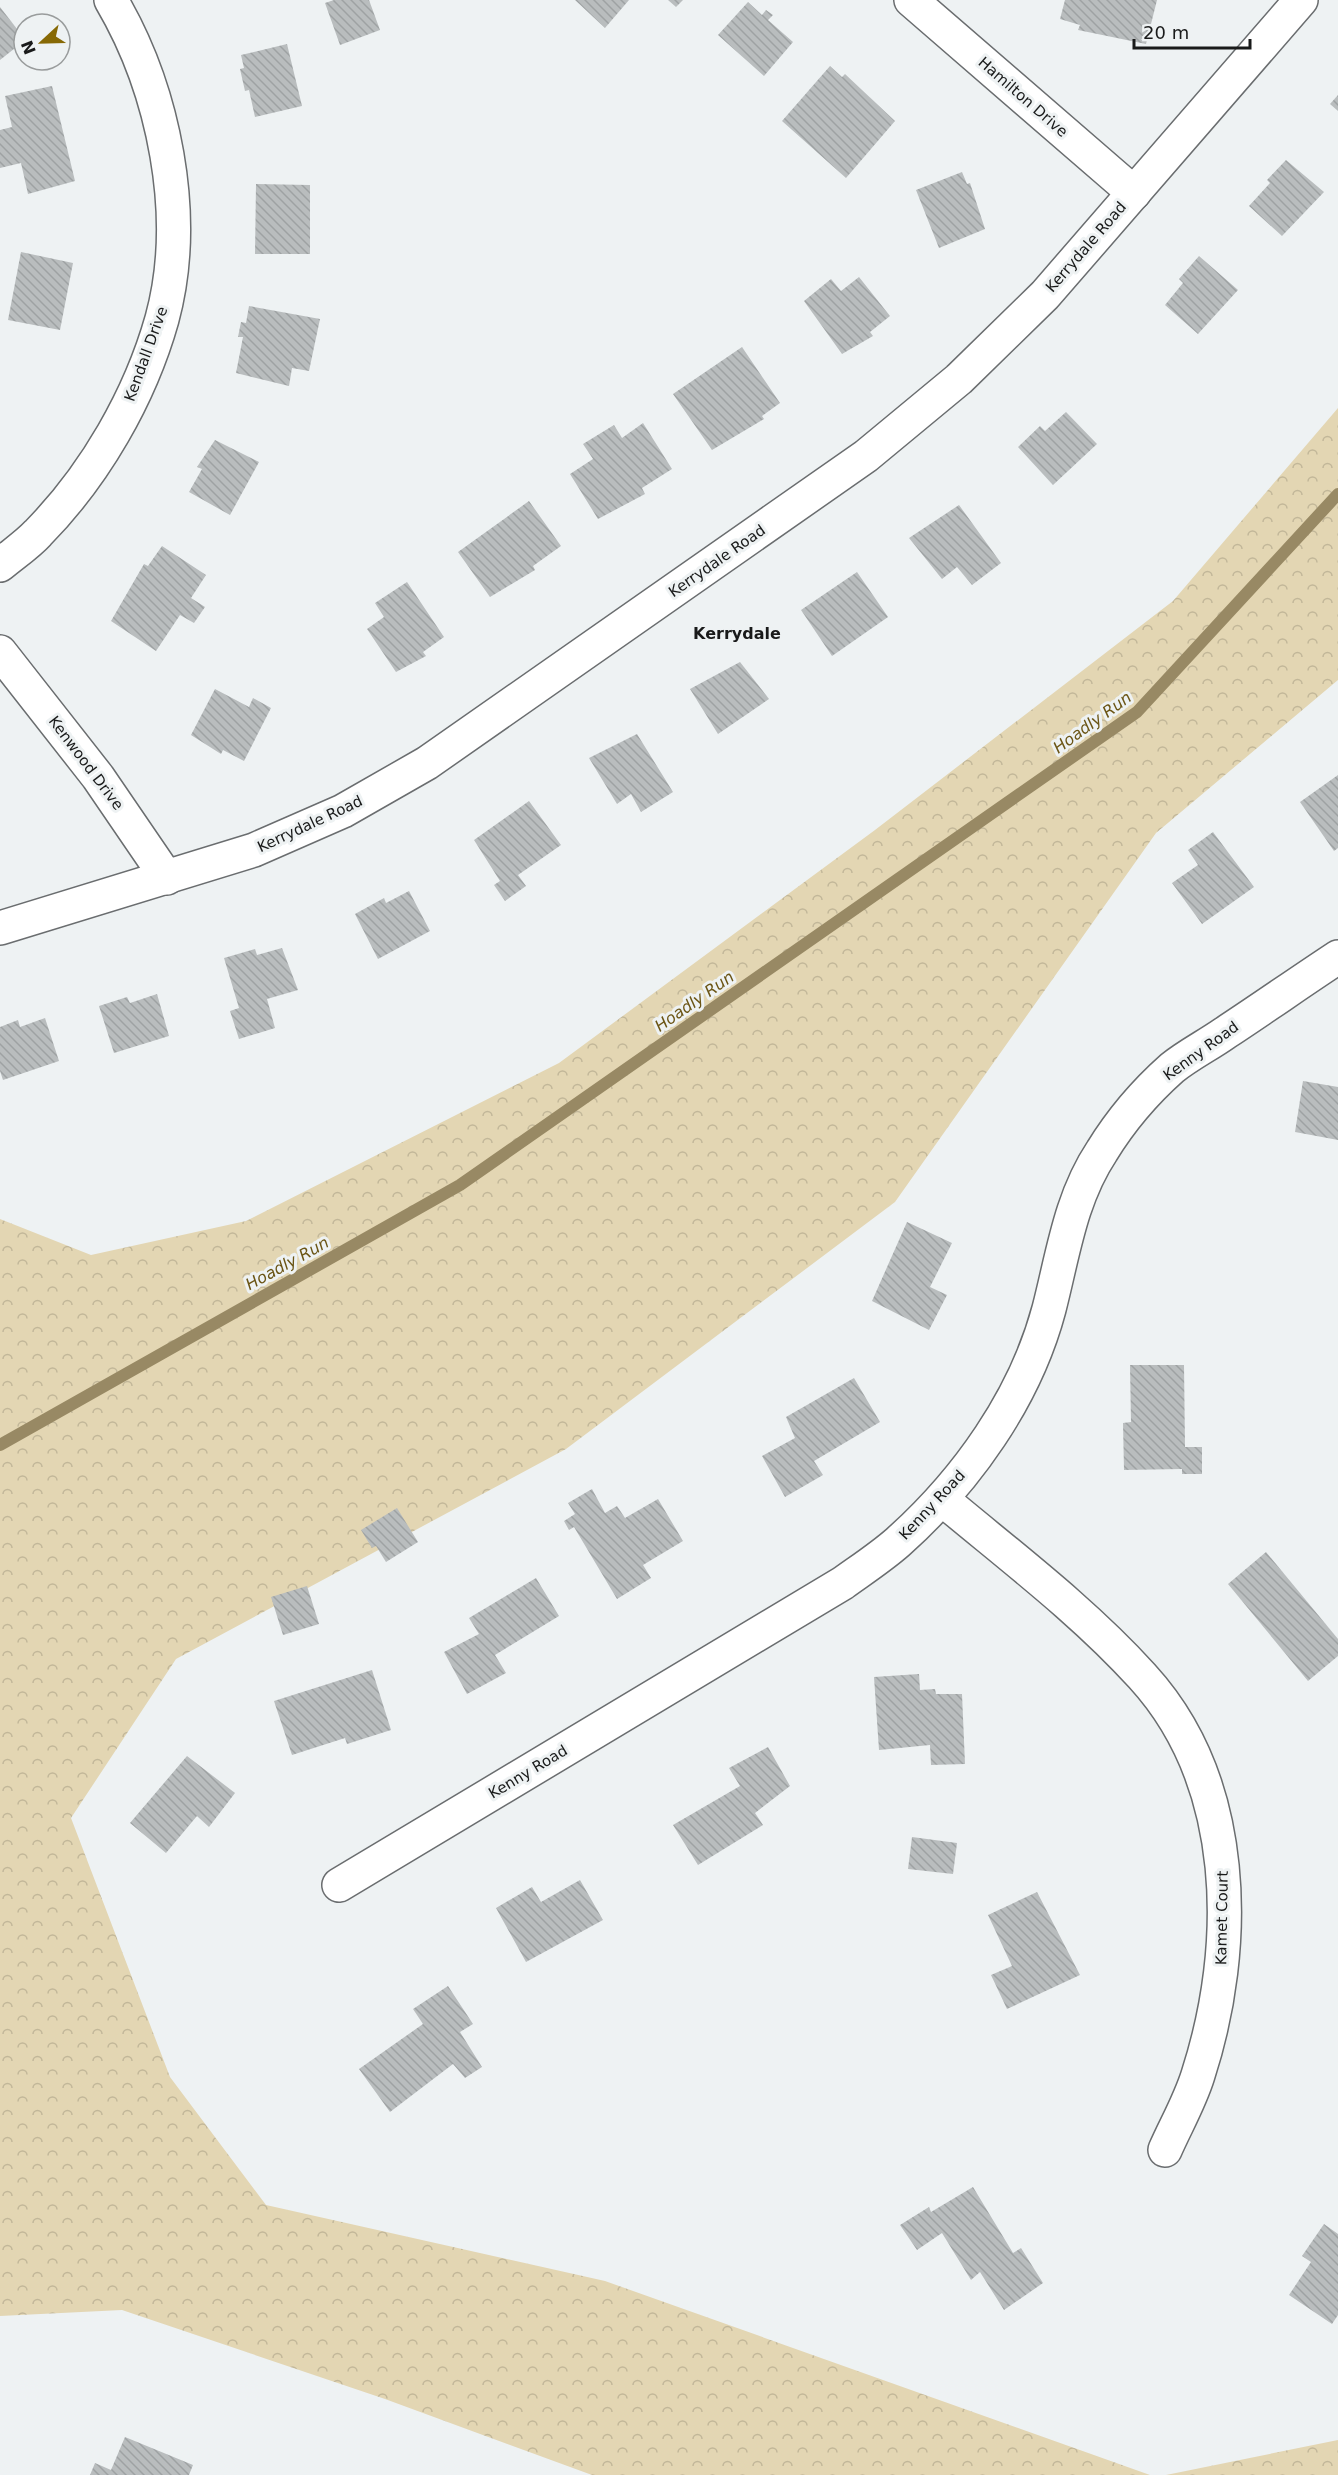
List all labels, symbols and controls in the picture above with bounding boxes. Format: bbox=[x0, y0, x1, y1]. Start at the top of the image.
north arrow bbox=[12, 12, 72, 72]
scale bar bbox=[1134, 12, 1250, 50]
text: 20 m bbox=[1143, 22, 1189, 43]
text: N bbox=[17, 38, 40, 57]
street label: Hamilton Drive bbox=[975, 53, 1071, 141]
street label: Kerrydale Road bbox=[1042, 198, 1130, 296]
street label: Kendall Drive bbox=[121, 304, 171, 404]
street label: Kerrydale Road bbox=[665, 521, 769, 601]
district label: Kerrydale bbox=[693, 624, 781, 643]
water label: Hoadly Run bbox=[1049, 688, 1135, 757]
street label: Kenwood Drive bbox=[45, 713, 127, 813]
street label: Kerrydale Road bbox=[255, 792, 365, 856]
water label: Hoadly Run bbox=[651, 967, 737, 1036]
street label: Kenny Road bbox=[1160, 1018, 1242, 1084]
water label: Hoadly Run bbox=[242, 1233, 332, 1294]
street label: Kenny Road bbox=[895, 1466, 969, 1544]
street label: Kenny Road bbox=[485, 1741, 571, 1803]
street label: Kamet Court bbox=[1212, 1871, 1232, 1965]

